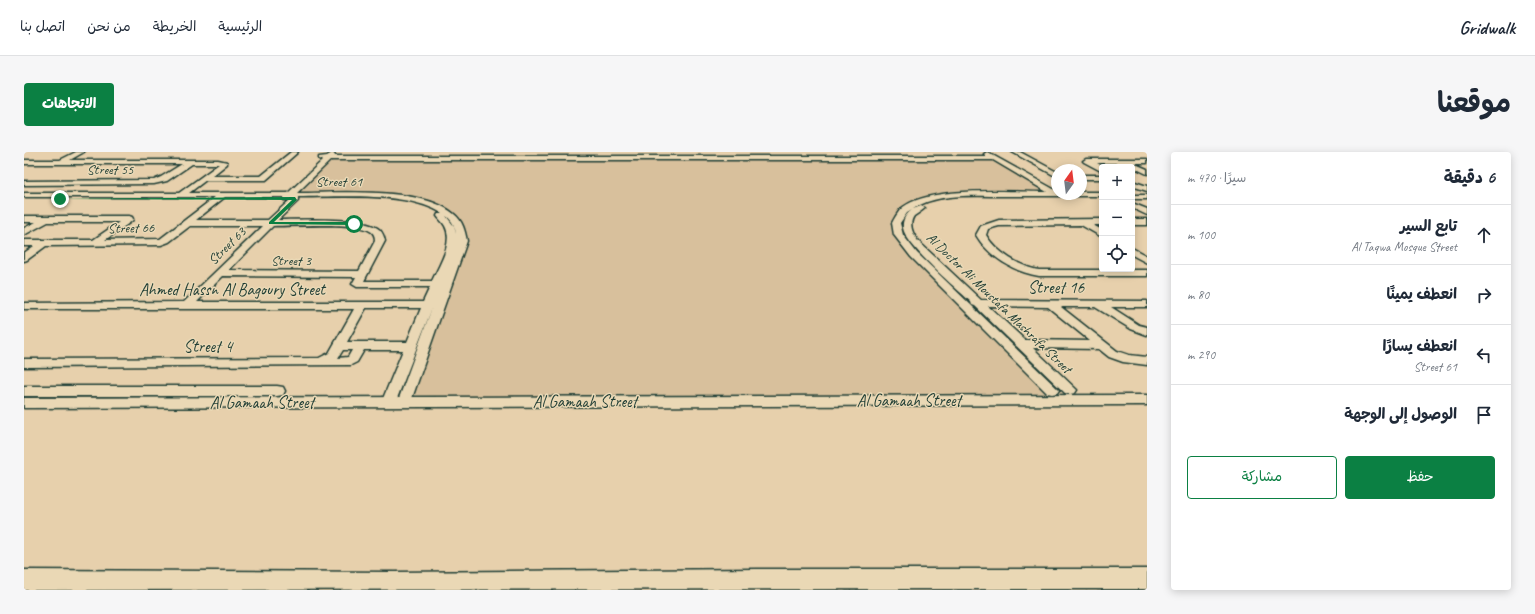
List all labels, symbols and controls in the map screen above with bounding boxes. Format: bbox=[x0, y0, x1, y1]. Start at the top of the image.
text: Gridwalk bbox=[1459, 16, 1515, 40]
text: اتصل بنا bbox=[20, 18, 65, 35]
text: من نحن bbox=[87, 18, 131, 35]
text: الخريطة bbox=[153, 18, 196, 35]
text: الرئيسية bbox=[218, 18, 262, 35]
button: الاتجاهات bbox=[24, 83, 114, 126]
text: موقعنا bbox=[1437, 85, 1511, 120]
street label: Street 55 bbox=[87, 161, 134, 178]
north arrow bbox=[1051, 164, 1087, 200]
map controls bbox=[1099, 164, 1135, 272]
button: + bbox=[1099, 164, 1135, 200]
text: 6 دقيقة bbox=[1444, 167, 1495, 188]
text: سيرًا · 470 m bbox=[1187, 170, 1246, 186]
street label: Street 61 bbox=[316, 173, 363, 190]
route end bbox=[51, 190, 69, 208]
button: − bbox=[1099, 200, 1135, 236]
route start bbox=[345, 215, 363, 233]
text: تابع السير bbox=[1400, 217, 1457, 236]
street label: Street 66 bbox=[108, 219, 155, 237]
street label: Street 63 bbox=[205, 222, 251, 268]
icon: ahead bbox=[1473, 224, 1495, 246]
text: 100 m bbox=[1187, 227, 1215, 243]
street label: Al Doctor Ali Moustafa Mashrafa Street bbox=[923, 229, 1077, 378]
button: locate bbox=[1099, 236, 1135, 272]
text: Al Taqwa Mosque Street bbox=[1351, 239, 1457, 255]
street label: Street 3 bbox=[271, 252, 313, 269]
street label: Street 16 bbox=[1028, 277, 1086, 298]
street label: Ahmed Hassn Al Bagoury Street bbox=[139, 279, 327, 300]
icon: right bbox=[1473, 284, 1495, 306]
text: انعطف يمينًا bbox=[1386, 285, 1457, 304]
text: 80 m bbox=[1187, 287, 1209, 303]
street label: Street 4 bbox=[184, 336, 235, 357]
text: انعطف يسارًا bbox=[1382, 337, 1457, 356]
icon: left bbox=[1473, 344, 1495, 366]
text: 290 m bbox=[1187, 347, 1215, 363]
text: Street 61 bbox=[1414, 359, 1457, 375]
street label: Al Gamaah Street bbox=[857, 390, 964, 411]
street label: Al Gamaah Street bbox=[533, 391, 640, 412]
street label: Al Gamaah Street bbox=[210, 392, 317, 413]
icon: arrive bbox=[1473, 404, 1495, 426]
text: الوصول إلى الوجهة bbox=[1344, 405, 1457, 424]
button: مشاركة bbox=[1187, 456, 1337, 499]
button: حفظ bbox=[1345, 456, 1495, 499]

